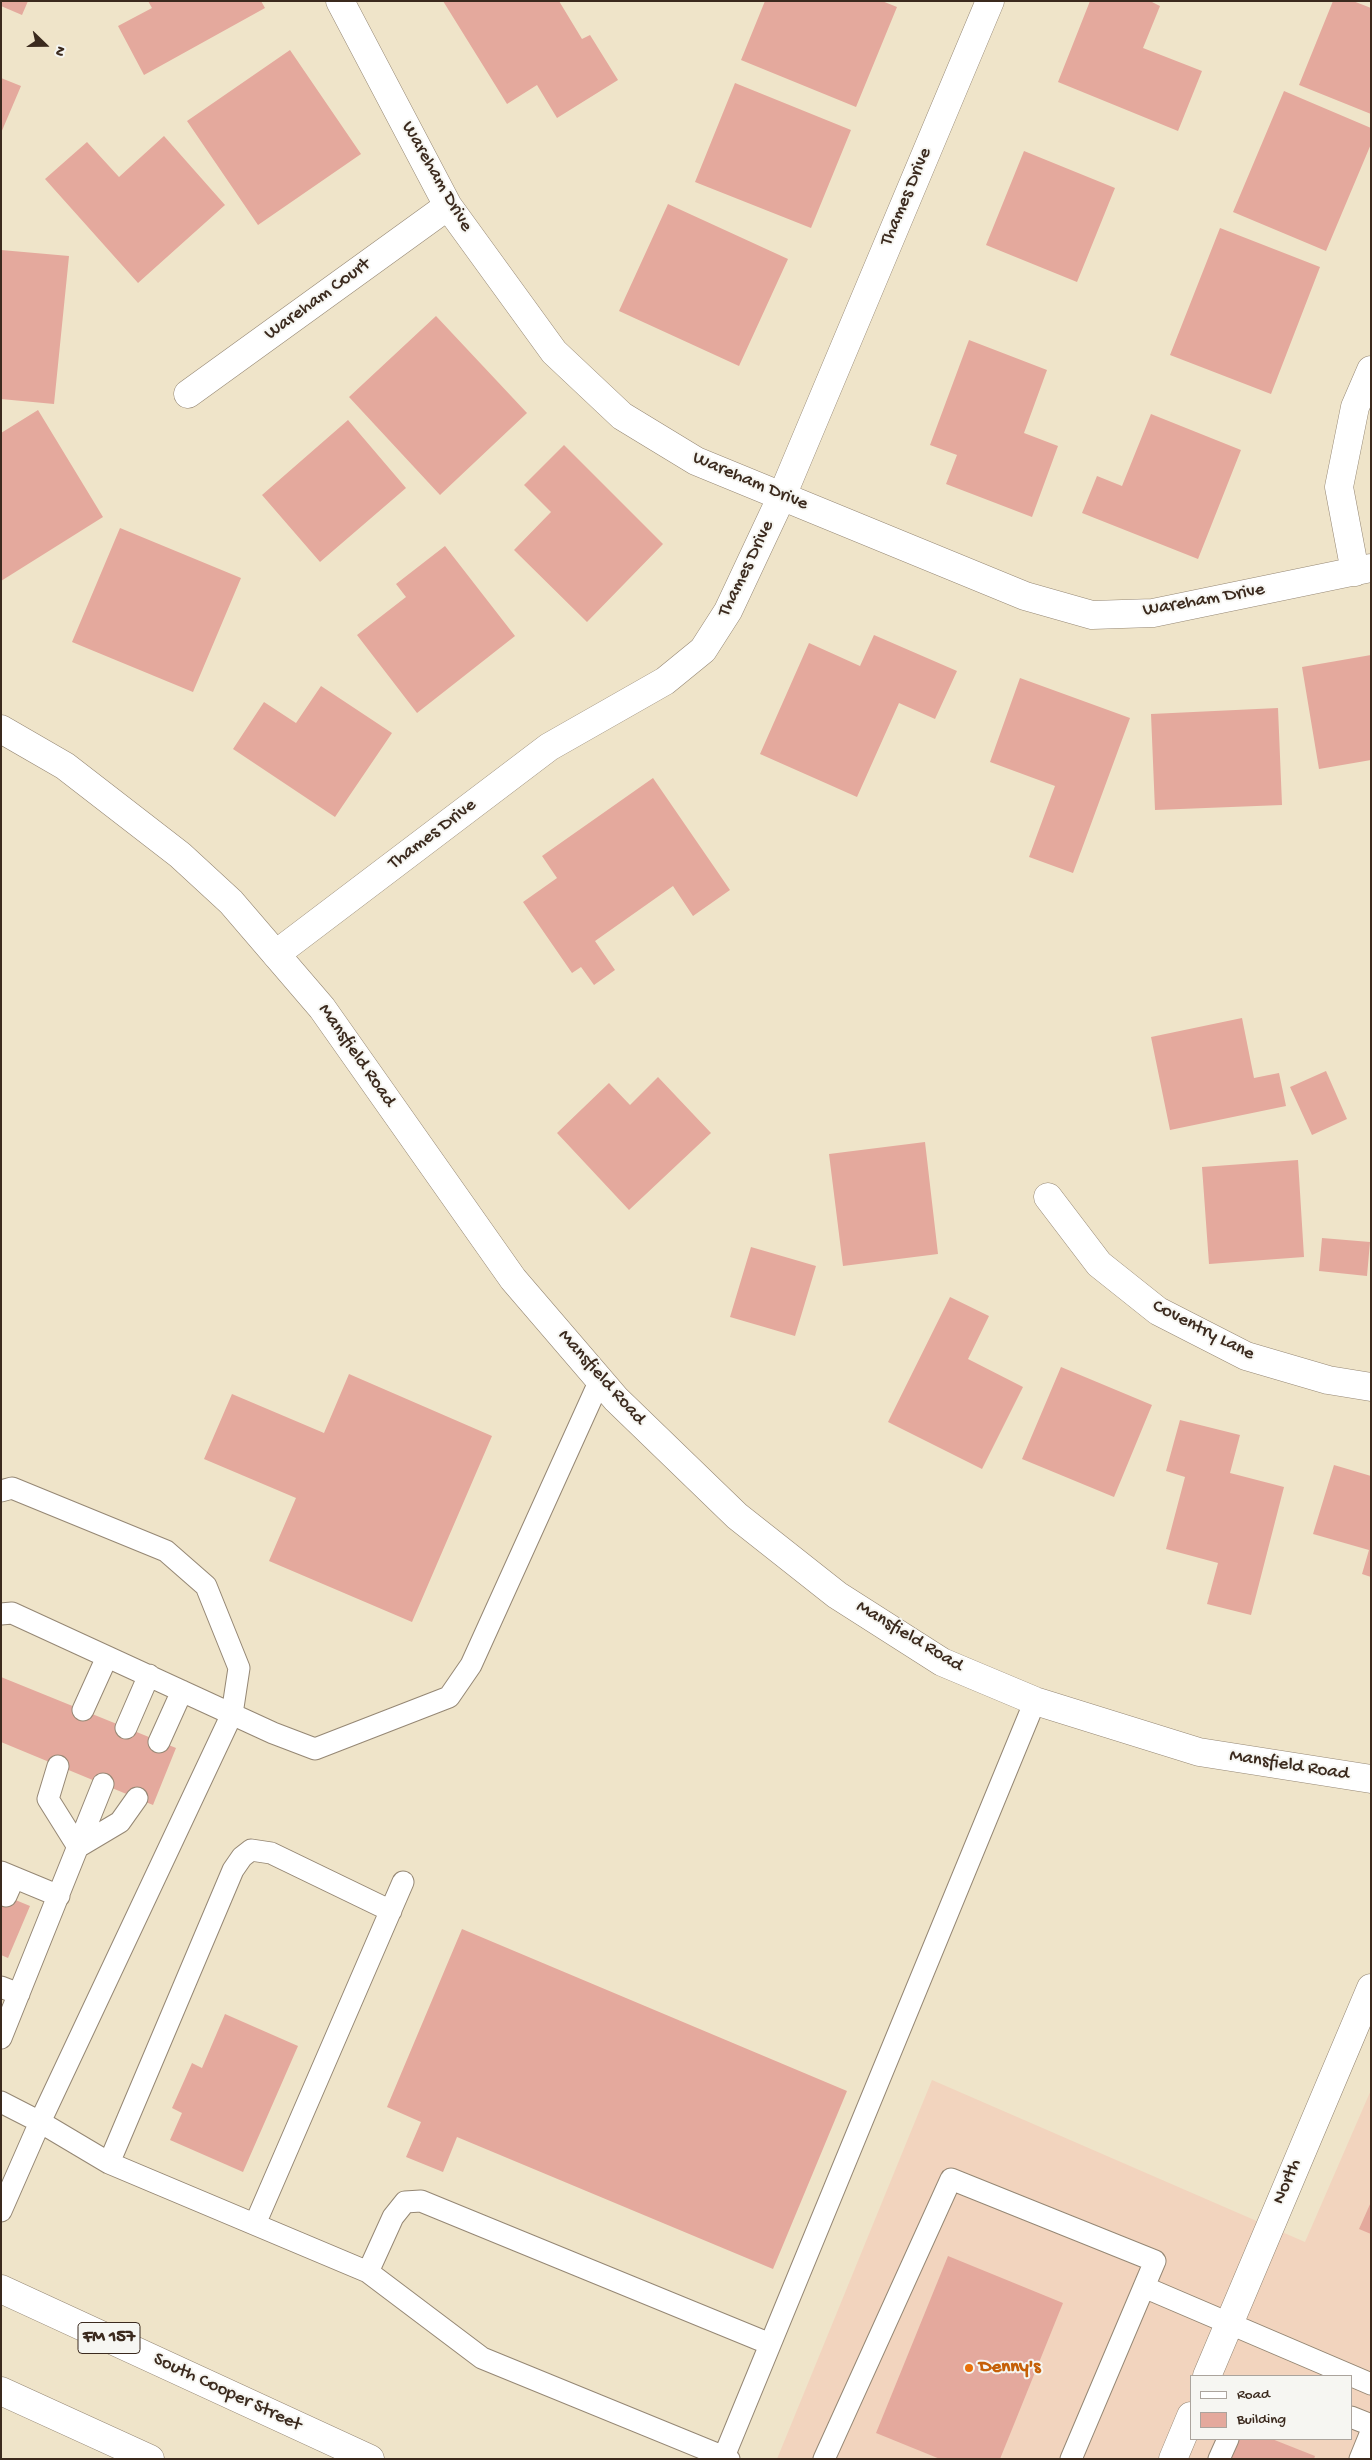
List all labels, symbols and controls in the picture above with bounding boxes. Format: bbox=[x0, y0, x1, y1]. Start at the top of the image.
north arrow bbox=[20, 20, 70, 70]
text: N bbox=[50, 43, 69, 58]
street label: Wareham Drive bbox=[395, 118, 477, 236]
street label: Thames Drive bbox=[876, 145, 938, 249]
street label: Wareham Court bbox=[261, 254, 375, 346]
street label: Wareham Drive bbox=[689, 447, 811, 517]
street label: Thames Drive bbox=[714, 517, 780, 621]
street label: Wareham Drive bbox=[1141, 579, 1267, 623]
street label: Thames Drive bbox=[385, 795, 481, 875]
street label: Mansfield Road bbox=[312, 1000, 400, 1112]
street label: Coventry Lane bbox=[1148, 1295, 1258, 1367]
street label: Mansfield Road bbox=[552, 1325, 650, 1431]
street label: Mansfield Road bbox=[851, 1596, 967, 1678]
street label: Mansfield Road bbox=[1228, 1745, 1350, 1787]
street label: North bbox=[1268, 2156, 1308, 2208]
road number: FM 157 bbox=[78, 2322, 140, 2354]
street label: South Cooper Street bbox=[149, 2349, 305, 2437]
place label: Denny's bbox=[979, 2357, 1040, 2379]
marker: Denny's bbox=[963, 2362, 975, 2374]
legend bbox=[1190, 2375, 1352, 2440]
text: Road bbox=[1237, 2386, 1270, 2404]
text: Building bbox=[1237, 2411, 1286, 2429]

